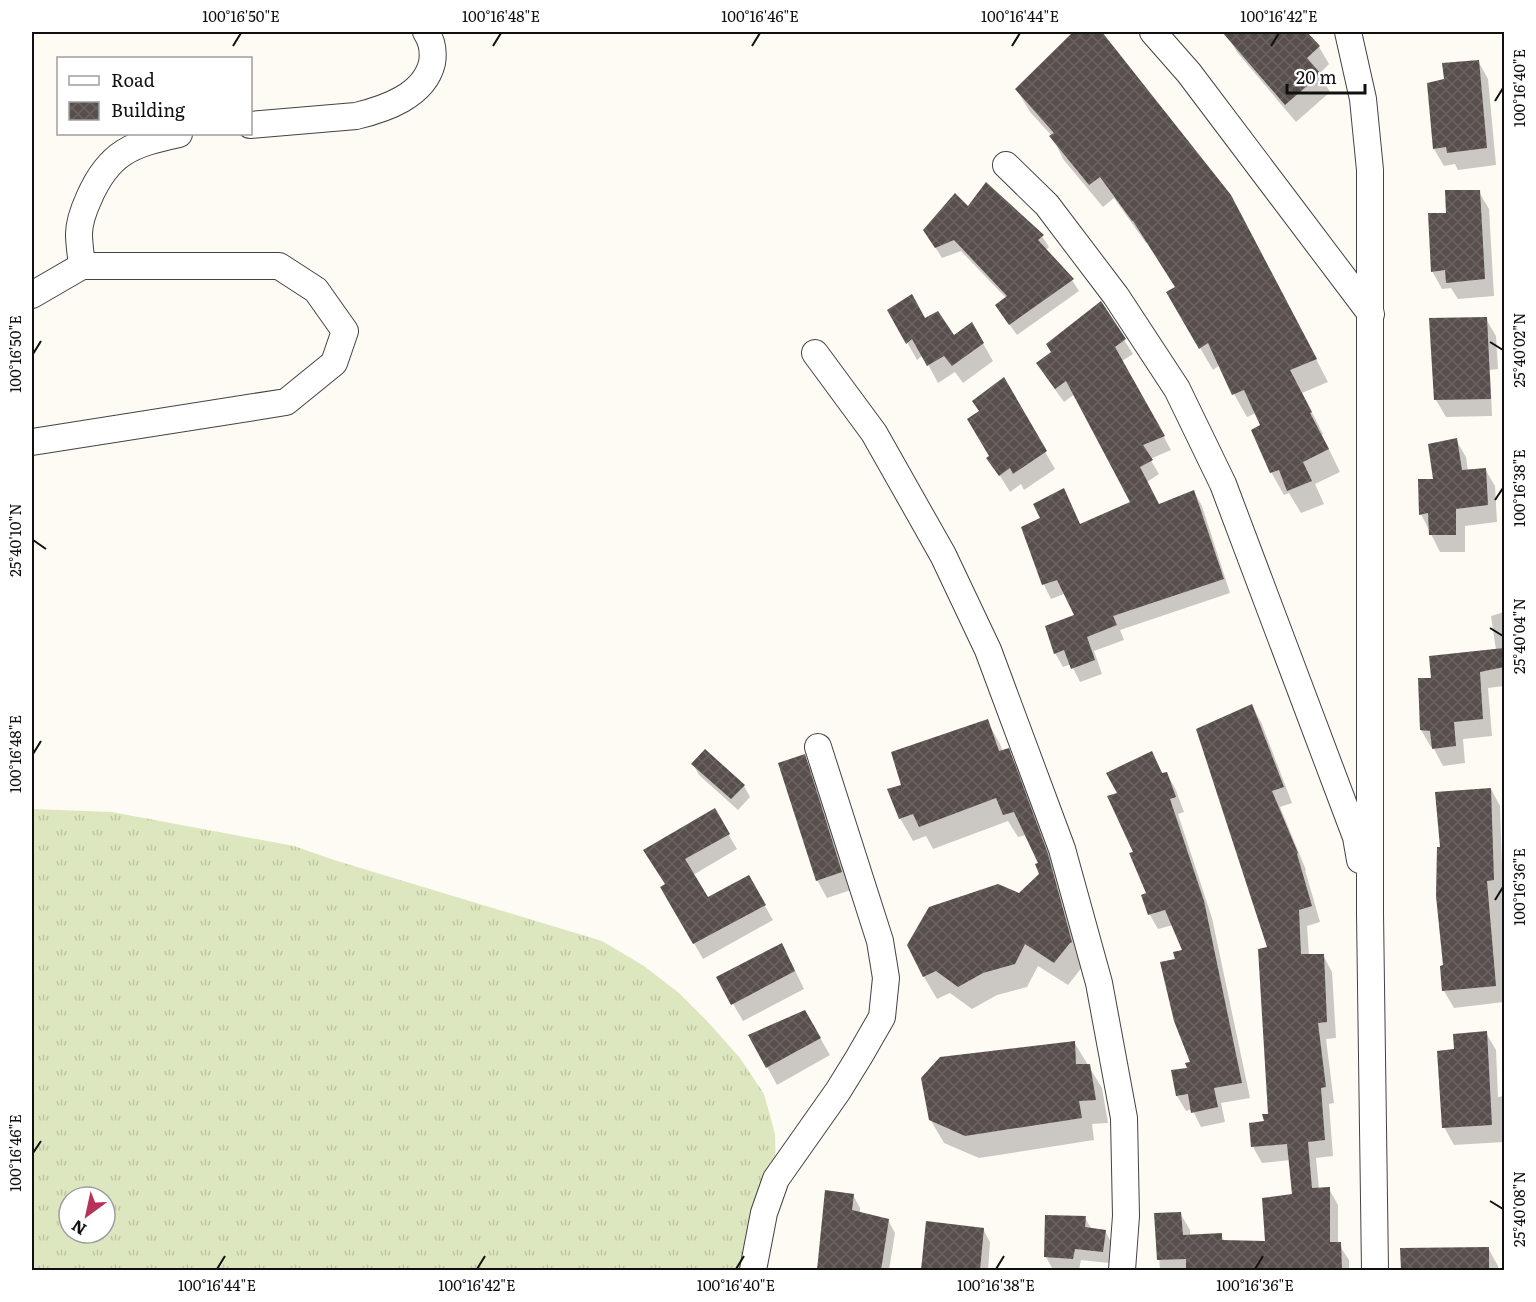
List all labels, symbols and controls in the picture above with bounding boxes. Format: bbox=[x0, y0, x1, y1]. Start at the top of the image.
text: 100°16'50"E bbox=[202, 4, 280, 27]
text: 100°16'48"E bbox=[462, 4, 540, 27]
text: 100°16'46"E bbox=[721, 4, 799, 27]
text: 100°16'44"E bbox=[981, 4, 1059, 27]
text: 100°16'42"E bbox=[1240, 4, 1318, 27]
text: 100°16'40"E bbox=[1507, 49, 1530, 127]
legend bbox=[57, 57, 252, 135]
scale bar bbox=[1287, 57, 1365, 95]
text: 20 m bbox=[1296, 63, 1337, 90]
text: Road bbox=[111, 66, 155, 93]
text: Building bbox=[111, 96, 186, 123]
text: 25°40'02"N bbox=[1507, 312, 1530, 388]
text: 100°16'50"E bbox=[3, 315, 26, 393]
text: 100°16'38"E bbox=[1507, 449, 1530, 527]
text: 25°40'10"N bbox=[3, 503, 26, 577]
text: 25°40'04"N bbox=[1507, 598, 1530, 674]
text: 100°16'48"E bbox=[3, 715, 26, 793]
text: 100°16'36"E bbox=[1507, 848, 1530, 926]
text: 100°16'46"E bbox=[3, 1114, 26, 1192]
text: 25°40'08"N bbox=[1507, 1171, 1530, 1247]
north arrow bbox=[57, 1185, 117, 1245]
text: N bbox=[66, 1215, 90, 1242]
text: 100°16'44"E bbox=[178, 1273, 256, 1296]
text: 100°16'42"E bbox=[438, 1273, 516, 1296]
text: 100°16'40"E bbox=[697, 1273, 775, 1296]
text: 100°16'38"E bbox=[957, 1273, 1035, 1296]
text: 100°16'36"E bbox=[1216, 1273, 1294, 1296]

